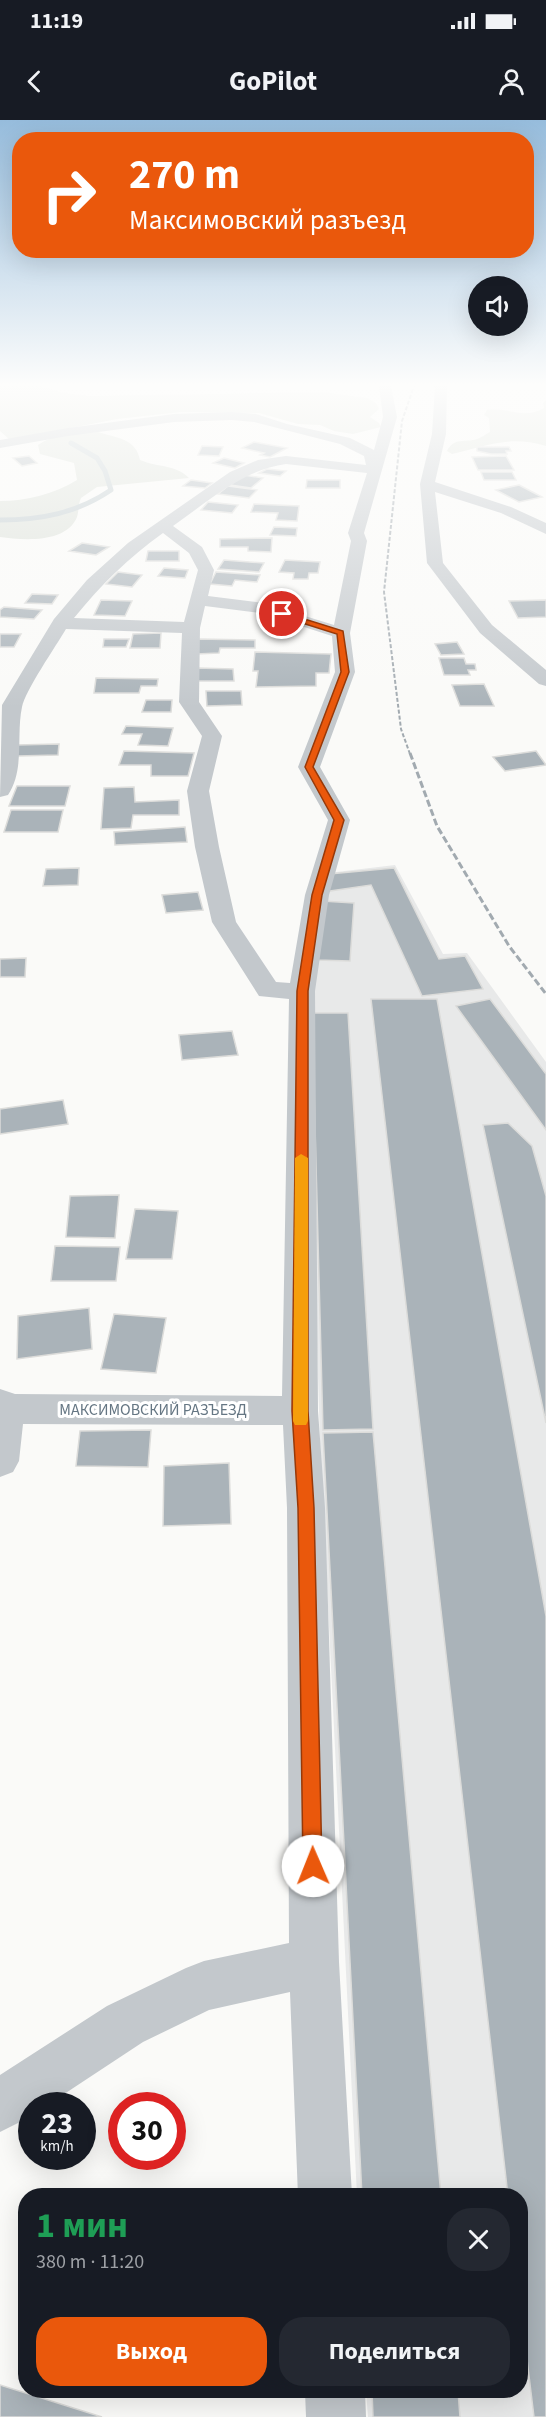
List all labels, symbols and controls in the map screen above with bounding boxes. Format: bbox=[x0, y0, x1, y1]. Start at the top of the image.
text: 11:19 bbox=[30, 5, 83, 37]
text: GoPilot bbox=[229, 62, 317, 101]
icon: back bbox=[18, 65, 51, 98]
icon: person bbox=[495, 65, 528, 98]
text: 270 m bbox=[129, 145, 240, 205]
icon: right bbox=[30, 156, 108, 234]
text: Максимовский разъезд bbox=[129, 201, 406, 240]
map controls bbox=[468, 276, 528, 336]
button: sound bbox=[468, 276, 528, 336]
pin bbox=[256, 588, 307, 639]
icon: arrive bbox=[265, 597, 298, 630]
street label: МАКСИМОВСКИЙ РАЗЪЕЗД bbox=[59, 1399, 247, 1421]
position arrow bbox=[281, 1834, 345, 1898]
speed limit sign: 30 bbox=[108, 2092, 186, 2170]
text: 23 bbox=[41, 2102, 73, 2145]
text: km/h bbox=[40, 2136, 74, 2157]
text: 1 мин bbox=[36, 2200, 128, 2251]
button: close bbox=[447, 2208, 510, 2271]
text: 380 m · 11:20 bbox=[36, 2248, 144, 2276]
button: Выход bbox=[36, 2317, 267, 2386]
button: Поделиться bbox=[279, 2317, 510, 2386]

